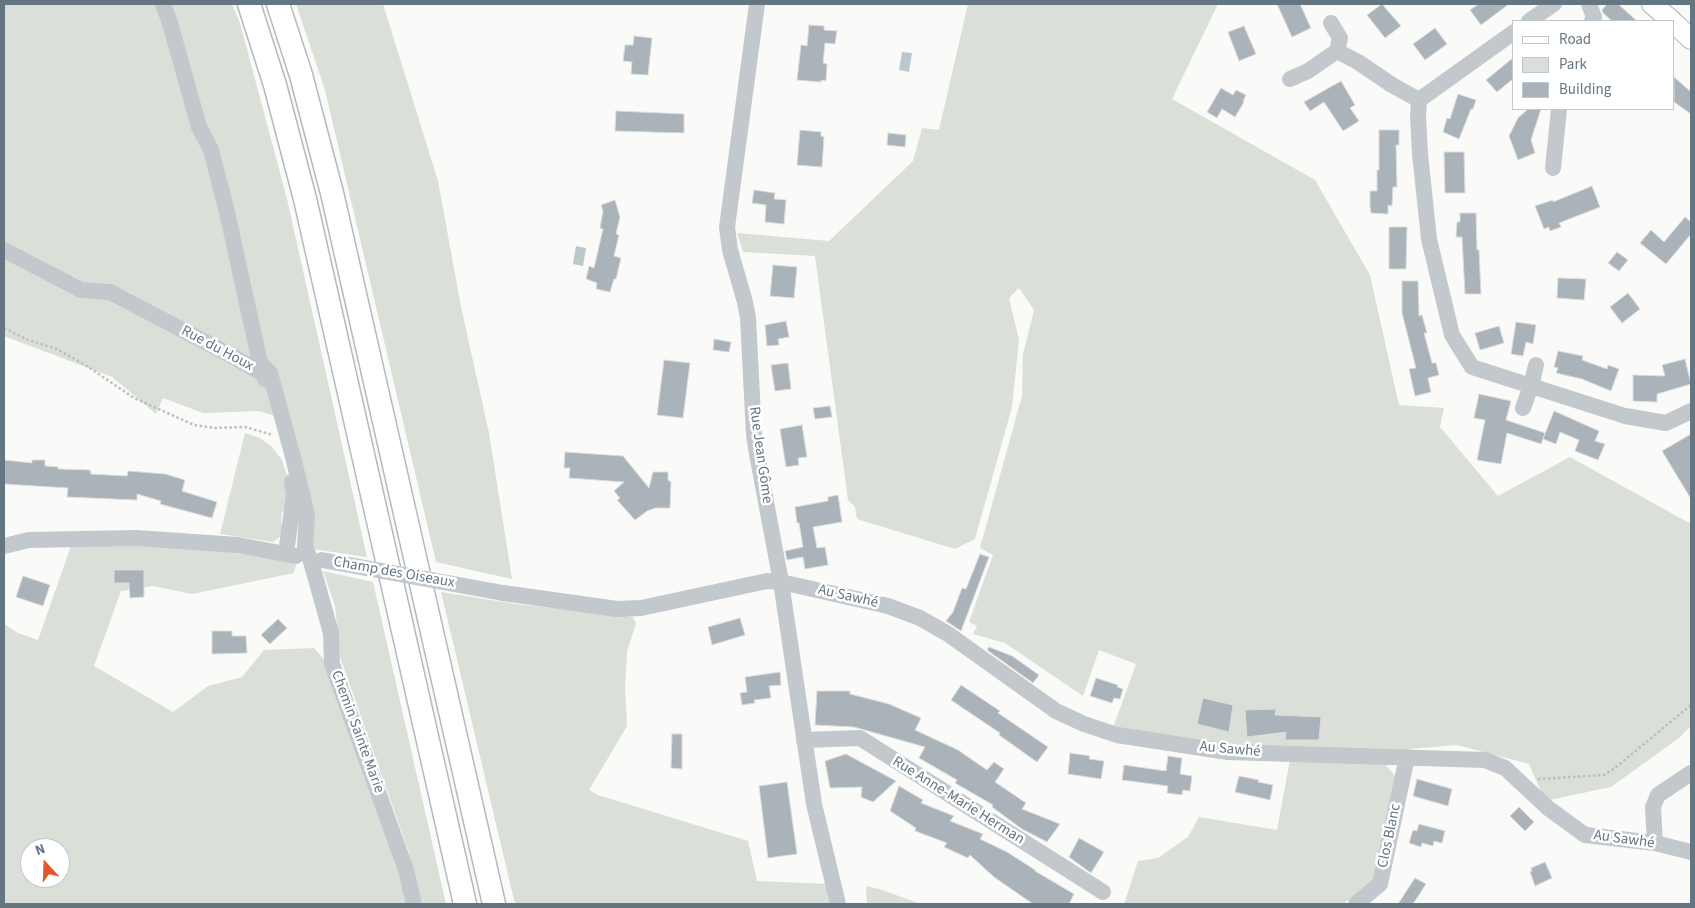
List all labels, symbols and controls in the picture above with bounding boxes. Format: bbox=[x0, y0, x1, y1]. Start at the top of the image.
legend bbox=[1512, 20, 1675, 110]
text: Road bbox=[1559, 29, 1591, 50]
text: Park bbox=[1559, 54, 1587, 75]
text: Building bbox=[1559, 79, 1611, 100]
street label: Rue du Houx bbox=[178, 322, 256, 376]
street label: Rue Jean Gôme bbox=[744, 405, 776, 505]
street label: Champ des Oiseaux bbox=[332, 553, 456, 593]
street label: Au Sawhé bbox=[816, 581, 880, 613]
street label: Chemin Sainte Marie bbox=[326, 668, 388, 796]
street label: Au Sawhé bbox=[1199, 738, 1261, 762]
street label: Rue Anne-Marie Herman bbox=[889, 753, 1027, 849]
street label: Clos Blanc bbox=[1374, 802, 1406, 870]
street label: Au Sawhé bbox=[1592, 827, 1656, 853]
north arrow bbox=[20, 838, 70, 888]
text: N bbox=[32, 839, 48, 861]

